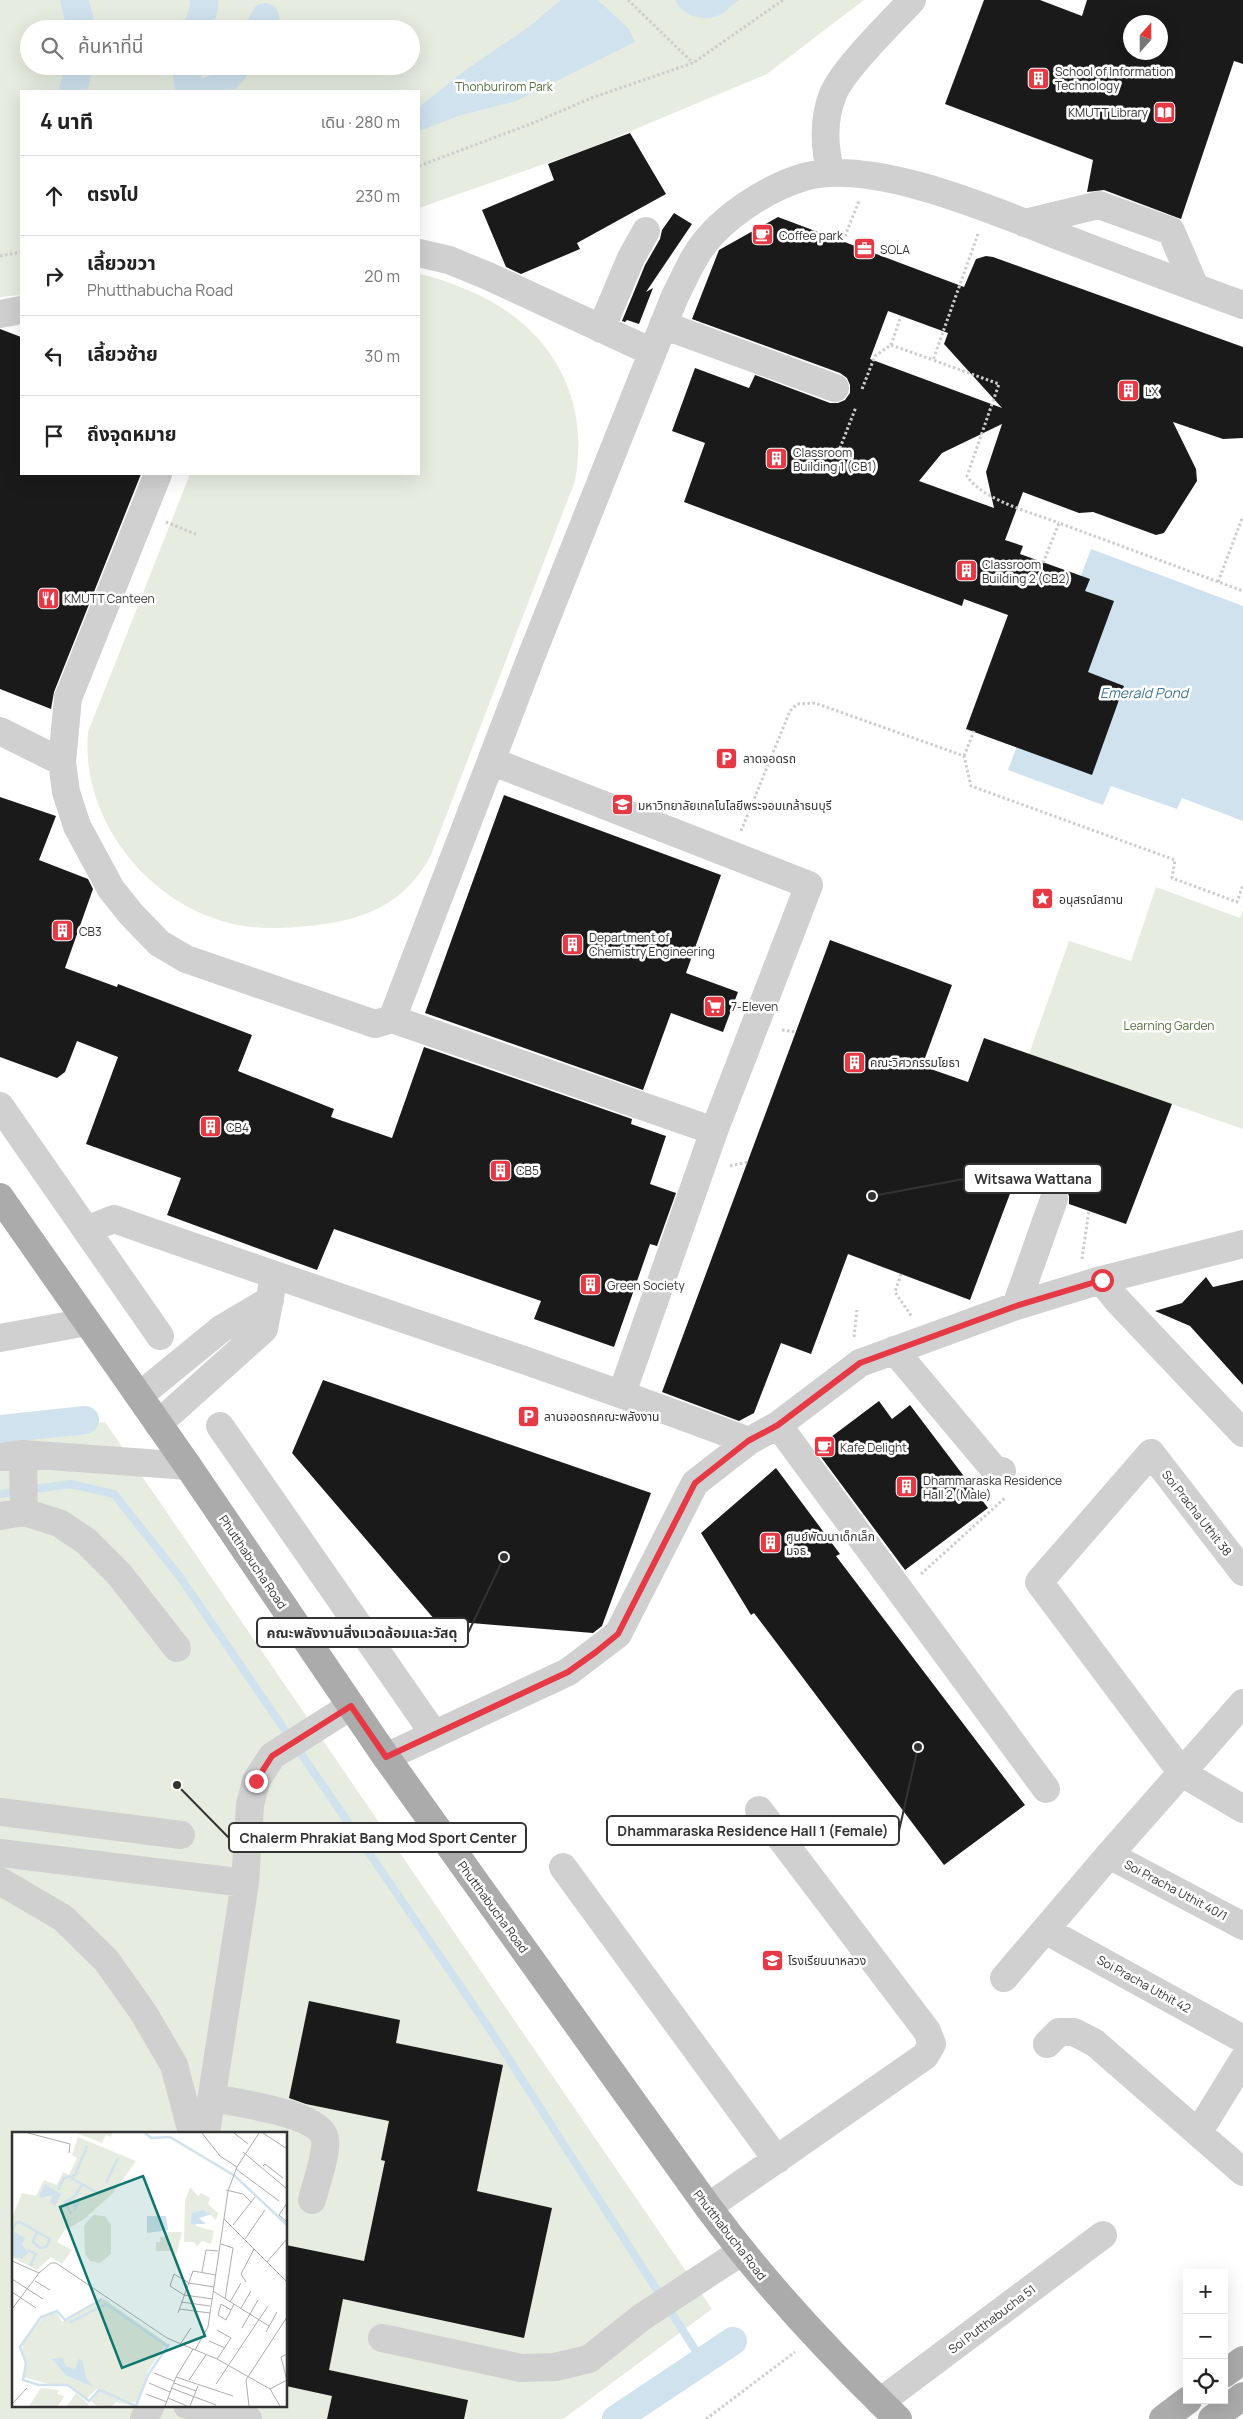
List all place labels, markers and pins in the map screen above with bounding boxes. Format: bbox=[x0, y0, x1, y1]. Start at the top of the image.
place label: School of Information Technology bbox=[1055, 63, 1173, 94]
building icon: School of Information Technology bbox=[1027, 66, 1051, 90]
library icon: KMUTT Library bbox=[1152, 100, 1176, 124]
place label: KMUTT Library bbox=[1068, 104, 1149, 121]
cafe icon: Coffee park bbox=[751, 223, 775, 247]
place label: Coffee park bbox=[779, 227, 844, 244]
office icon: SOLA bbox=[852, 237, 876, 261]
place label: SOLA bbox=[880, 241, 910, 258]
building icon: LX bbox=[1117, 379, 1141, 403]
place label: LX bbox=[1145, 383, 1159, 400]
place label: Classroom Building 1 (CB1) bbox=[793, 444, 877, 475]
building icon: Classroom Building 1 (CB1) bbox=[765, 447, 789, 471]
place label: Classroom Building 2 (CB2) bbox=[982, 556, 1070, 587]
building icon: Classroom Building 2 (CB2) bbox=[954, 559, 978, 583]
restaurant icon: KMUTT Canteen bbox=[36, 586, 60, 610]
place label: KMUTT Canteen bbox=[64, 590, 155, 607]
parking icon: ลาดจอดรถ bbox=[715, 746, 739, 770]
place label: ลาดจอดรถ bbox=[743, 750, 796, 767]
school or university icon: มหาวิทยาลัยเทคโนโลยีพระจอมเกล้าธนบุรี bbox=[610, 793, 634, 817]
place label: มหาวิทยาลัยเทคโนโลยีพระจอมเกล้าธนบุรี bbox=[638, 797, 832, 814]
place icon: อนุสรณ์สถาน bbox=[1031, 887, 1055, 911]
place label: อนุสรณ์สถาน bbox=[1059, 891, 1123, 908]
building icon: CB3 bbox=[51, 919, 75, 943]
place label: CB3 bbox=[79, 923, 102, 940]
place label: Department of Chemistry Engineering bbox=[589, 929, 715, 960]
building icon: Department of Chemistry Engineering bbox=[561, 932, 585, 956]
supermarket icon: 7-Eleven bbox=[703, 994, 727, 1018]
place label: 7-Eleven bbox=[731, 998, 778, 1015]
building icon: คณะวิศวกรรมโยธา bbox=[842, 1050, 866, 1074]
place label: คณะวิศวกรรมโยธา bbox=[870, 1054, 960, 1071]
building icon: CB4 bbox=[198, 1115, 222, 1139]
place label: CB4 bbox=[226, 1119, 249, 1136]
building icon: CB5 bbox=[488, 1158, 512, 1182]
place label: CB5 bbox=[516, 1162, 539, 1179]
callout: Witsawa Wattana bbox=[964, 1164, 1102, 1193]
building icon: Green Society bbox=[579, 1273, 603, 1297]
place label: Green Society bbox=[607, 1277, 685, 1294]
parking icon: ลานจอดรถคณะพลังงาน bbox=[516, 1404, 540, 1428]
place label: ลานจอดรถคณะพลังงาน bbox=[544, 1408, 659, 1425]
cafe icon: Kafe Delight bbox=[812, 1435, 836, 1459]
place label: Kafe Delight bbox=[840, 1439, 907, 1456]
place label: Dhammaraska Residence Hall 2 (Male) bbox=[923, 1472, 1062, 1503]
building icon: Dhammaraska Residence Hall 2 (Male) bbox=[895, 1475, 919, 1499]
place label: ศูนย์พัฒนาเด็กเล็ก มจธ. bbox=[786, 1528, 875, 1559]
building icon: ศูนย์พัฒนาเด็กเล็ก มจธ. bbox=[758, 1531, 782, 1555]
callout: คณะพลังงานสิ่งแวดล้อมและวัสดุ bbox=[257, 1618, 468, 1647]
callout: Dhammaraska Residence Hall 1 (Female) bbox=[607, 1816, 899, 1845]
callout: Chalerm Phrakiat Bang Mod Sport Center bbox=[229, 1823, 526, 1852]
school or university icon: โรงเรียนนาหลวง bbox=[760, 1948, 784, 1972]
place label: โรงเรียนนาหลวง bbox=[788, 1952, 866, 1969]

